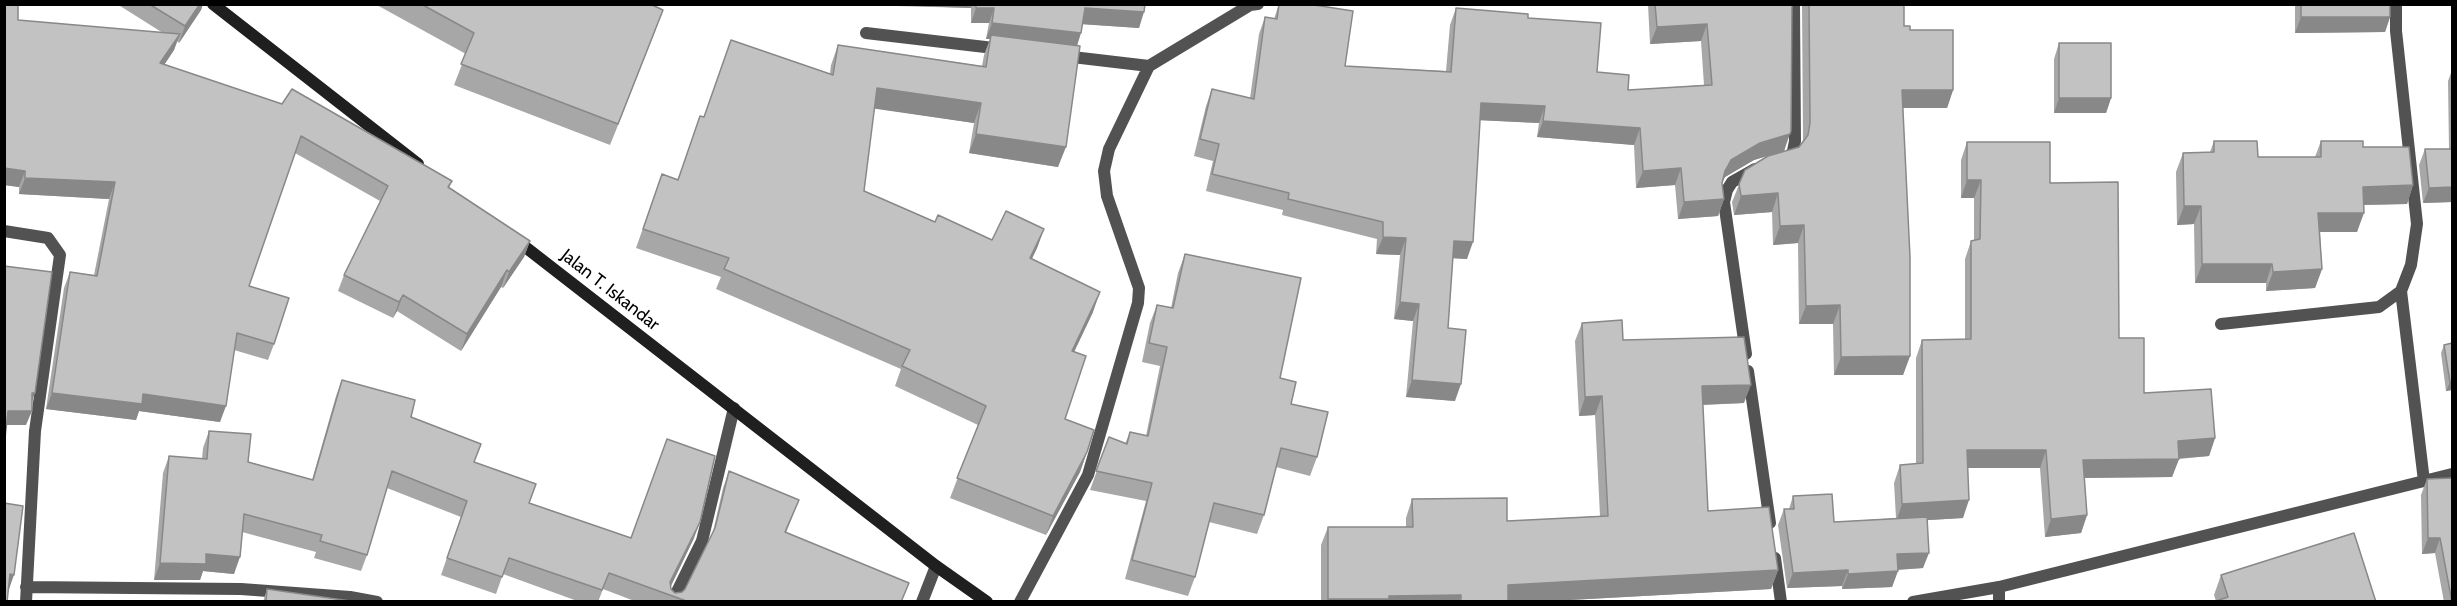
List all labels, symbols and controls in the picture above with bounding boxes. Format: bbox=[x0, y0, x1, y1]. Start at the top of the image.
street label: Jalan T. Iskandar bbox=[556, 245, 664, 335]

